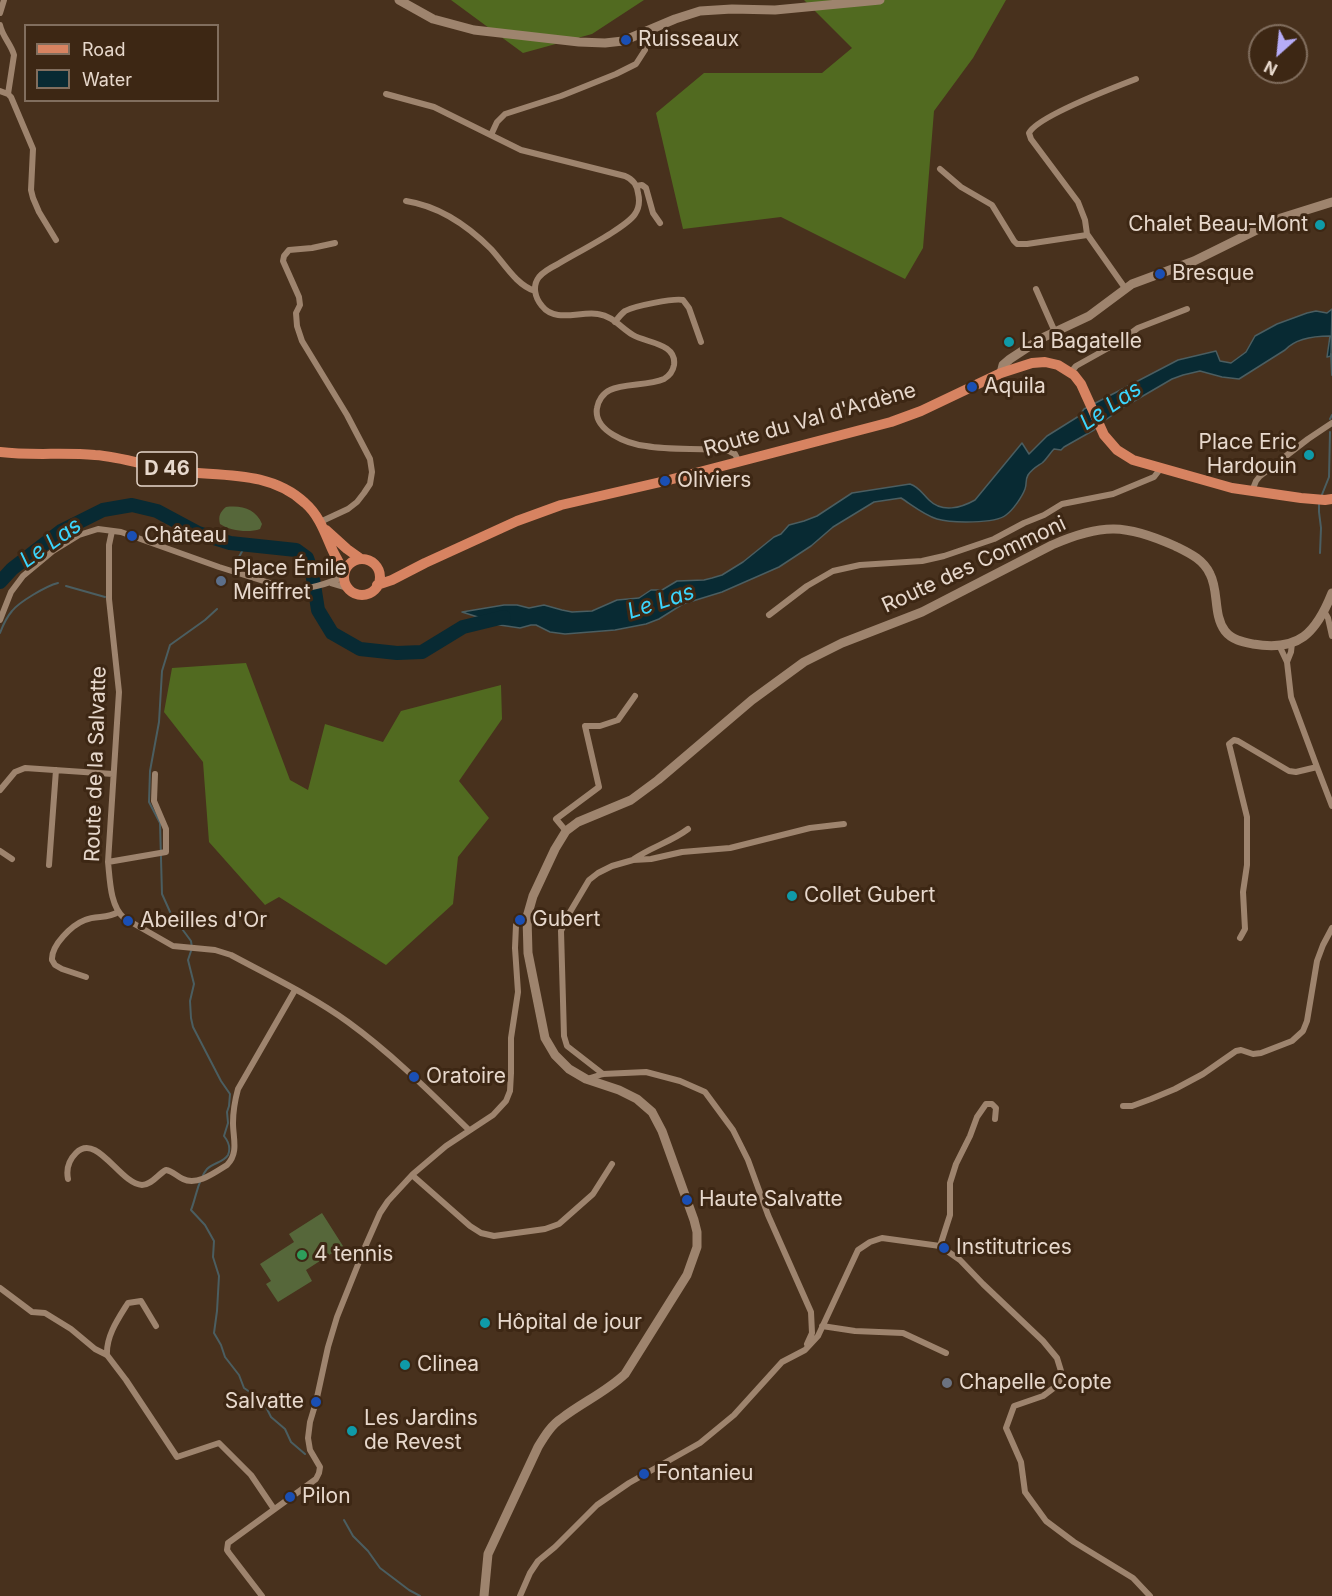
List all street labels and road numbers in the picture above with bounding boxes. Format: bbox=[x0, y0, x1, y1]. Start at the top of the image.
street label: Route du Val d'Ardène bbox=[701, 378, 919, 462]
road number: D 46 bbox=[137, 452, 197, 486]
street label: Route des Commoni bbox=[878, 511, 1070, 619]
street label: Route de la Salvatte bbox=[80, 666, 112, 862]

